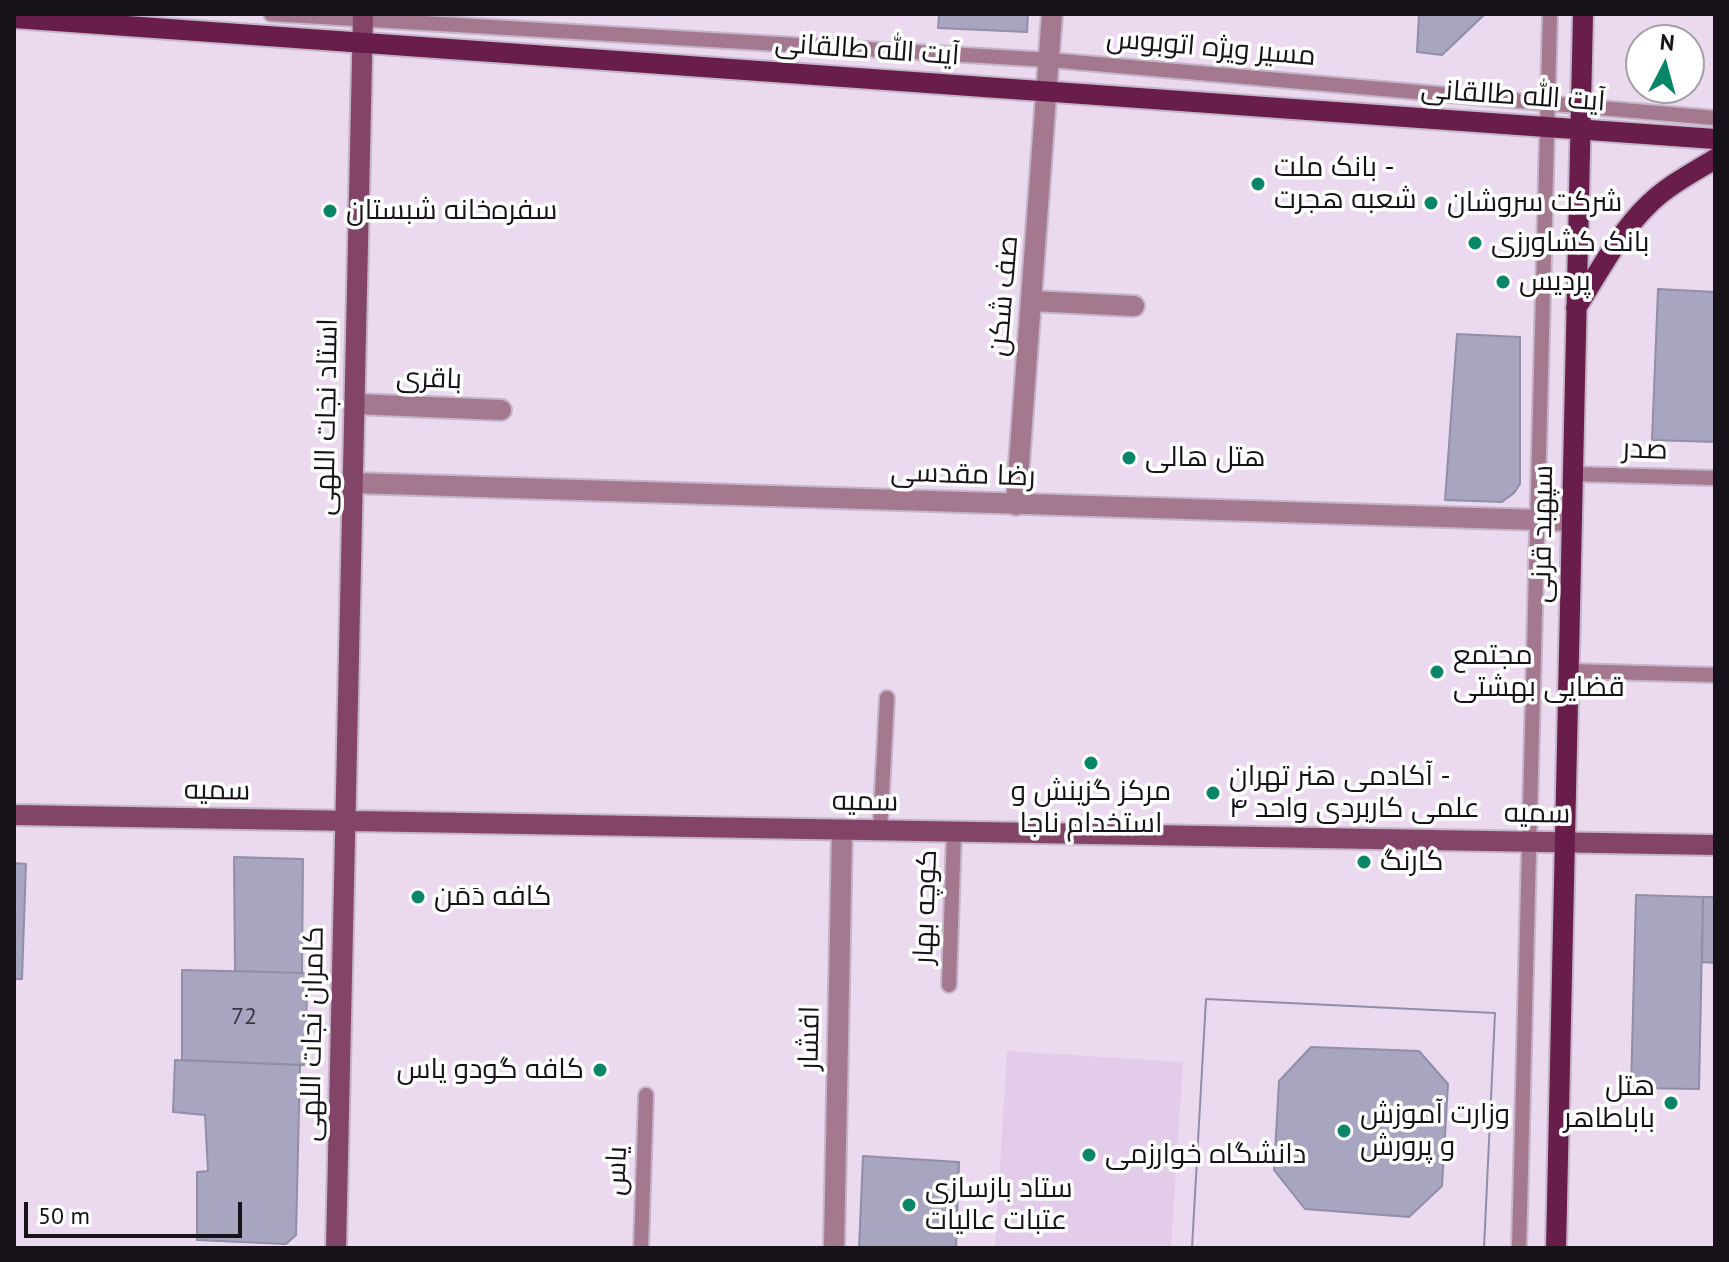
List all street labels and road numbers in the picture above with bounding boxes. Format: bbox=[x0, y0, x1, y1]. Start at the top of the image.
street label: مسیر ویژه اتوبوس bbox=[1105, 22, 1317, 74]
street label: آیت الله طالقانی bbox=[774, 27, 960, 73]
street label: آیت الله طالقانی bbox=[1420, 73, 1606, 119]
street label: صف شکن bbox=[982, 234, 1026, 358]
street label: استاد نجات اللهی bbox=[308, 318, 346, 516]
street label: باقری bbox=[395, 361, 463, 397]
street label: صدر bbox=[1622, 432, 1668, 468]
street label: رضا مقدسی bbox=[890, 456, 1036, 494]
street label: سپهبد قرنی bbox=[1525, 465, 1561, 603]
street label: سمیه bbox=[183, 774, 251, 808]
street label: سمیه bbox=[831, 785, 899, 819]
street label: سمیه bbox=[1503, 797, 1571, 831]
street label: کوچه بهار bbox=[907, 849, 945, 965]
street label: کامران نجات اللهی bbox=[294, 926, 332, 1142]
street label: افشار bbox=[793, 1006, 827, 1070]
street label: یاس bbox=[599, 1146, 635, 1196]

